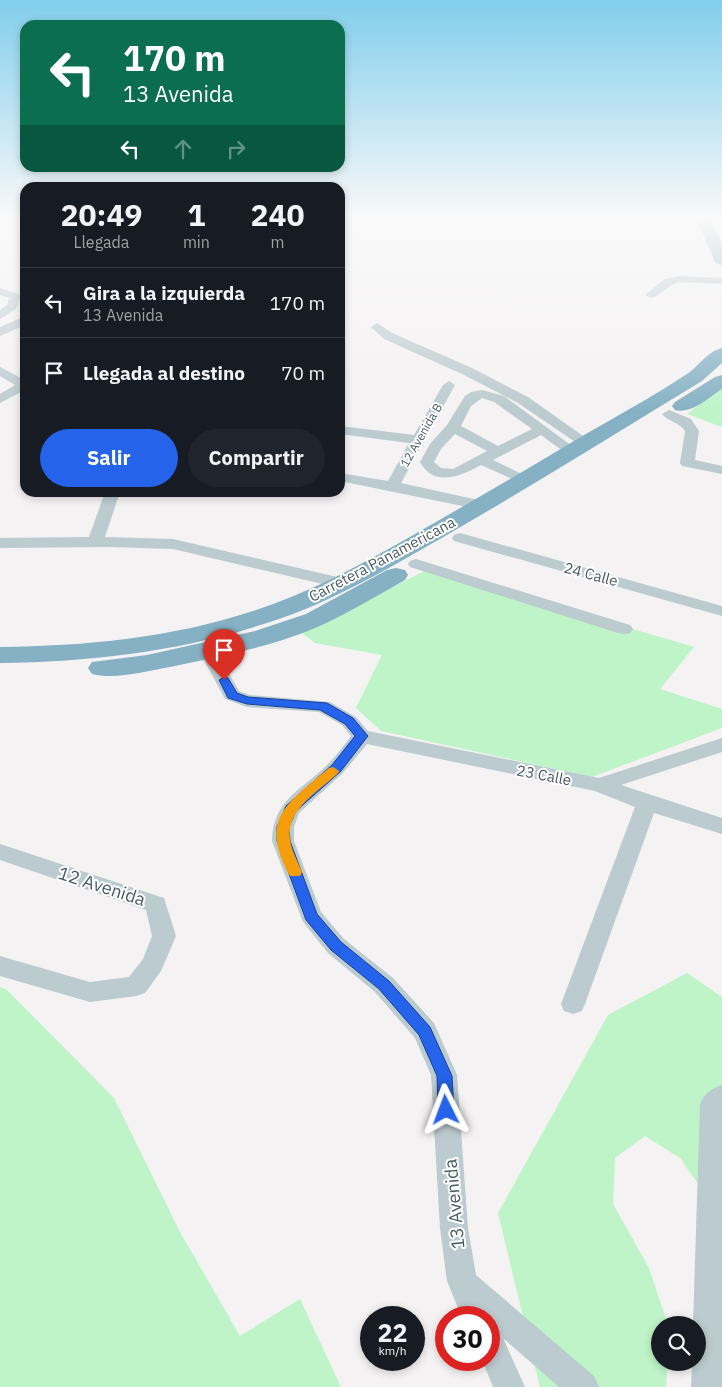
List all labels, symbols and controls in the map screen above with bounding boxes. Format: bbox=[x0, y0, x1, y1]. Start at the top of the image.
text: 170 m bbox=[123, 35, 226, 81]
icon: left bbox=[40, 40, 105, 105]
text: 13 Avenida bbox=[123, 79, 233, 108]
icon: left bbox=[116, 135, 144, 163]
icon: ahead bbox=[169, 135, 197, 163]
icon: right bbox=[222, 135, 250, 163]
text: 20:49 bbox=[61, 195, 142, 234]
text: 1 bbox=[187, 195, 205, 234]
text: 240 bbox=[250, 195, 304, 234]
text: Llegada bbox=[73, 232, 129, 252]
text: min bbox=[183, 232, 210, 252]
text: m bbox=[270, 232, 284, 252]
text: Gira a la izquierda bbox=[83, 281, 245, 305]
icon: left bbox=[40, 289, 68, 317]
text: 170 m bbox=[270, 291, 325, 315]
text: 13 Avenida bbox=[83, 305, 163, 325]
icon: arrive bbox=[40, 359, 68, 387]
text: Llegada al destino bbox=[83, 361, 245, 385]
text: 70 m bbox=[281, 361, 325, 385]
street label: 12 Avenida B bbox=[397, 400, 445, 469]
button: Salir bbox=[40, 429, 178, 487]
button: Compartir bbox=[188, 429, 325, 487]
street label: Carretera Panamericana bbox=[306, 512, 458, 606]
street label: 24 Calle bbox=[562, 558, 620, 590]
pin bbox=[203, 629, 245, 680]
icon: arrive bbox=[210, 636, 238, 664]
street label: 23 Calle bbox=[515, 760, 573, 790]
street label: 12 Avenida bbox=[55, 861, 149, 911]
position arrow bbox=[419, 1083, 471, 1135]
street label: 13 Avenida bbox=[439, 1158, 469, 1250]
speed limit sign: 30 bbox=[435, 1306, 500, 1371]
text: 22 bbox=[377, 1316, 408, 1349]
map controls bbox=[651, 1316, 706, 1371]
button: search bbox=[651, 1316, 706, 1371]
text: km/h bbox=[378, 1343, 407, 1358]

